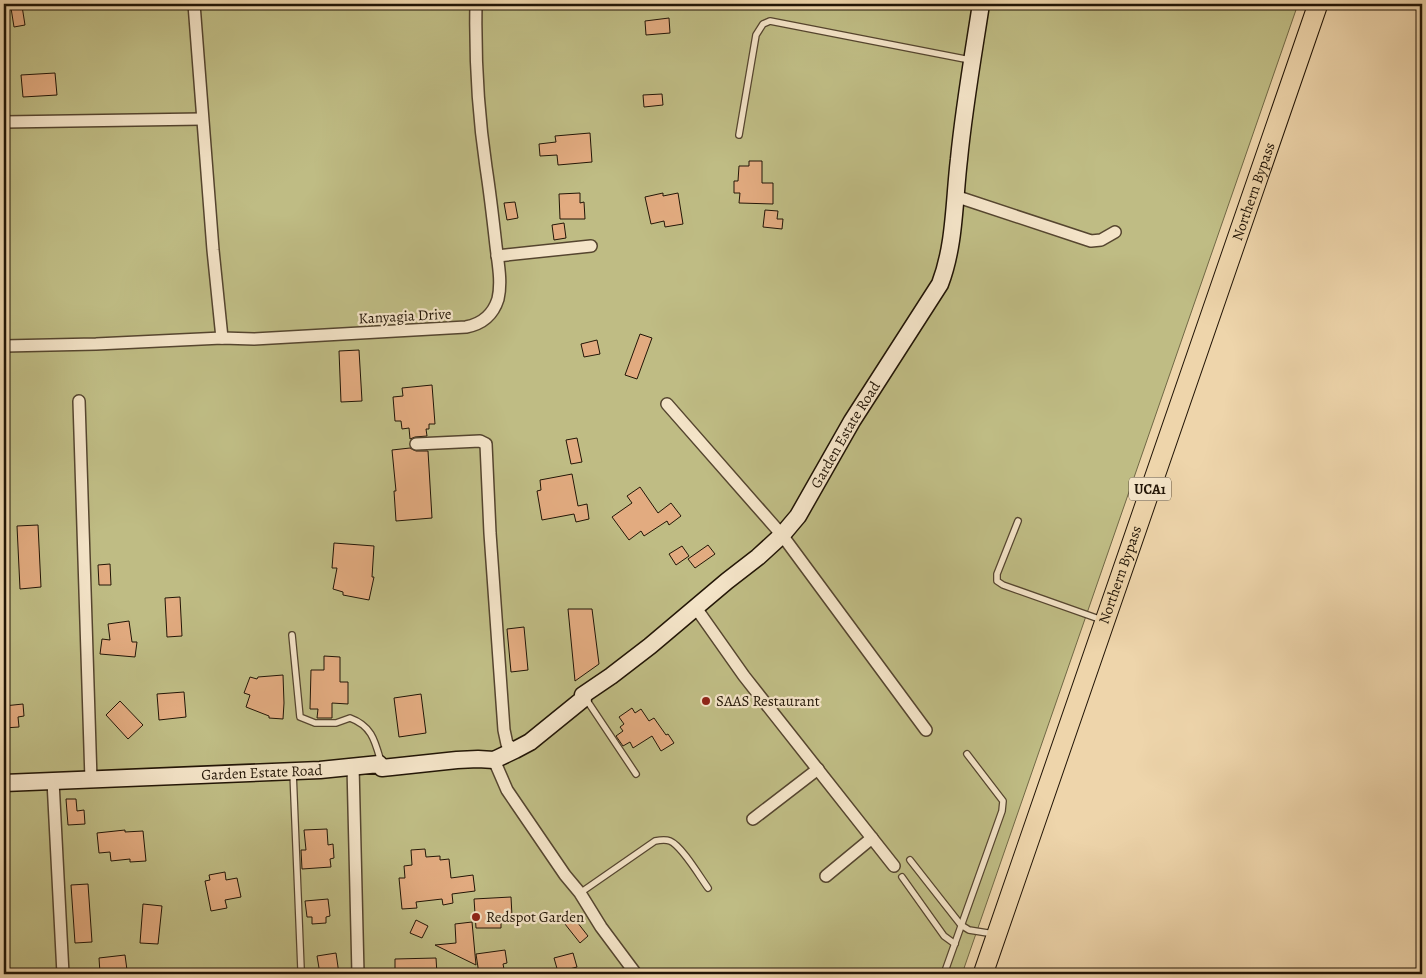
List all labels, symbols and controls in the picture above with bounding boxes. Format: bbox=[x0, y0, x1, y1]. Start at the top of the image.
street label: Northern Bypass bbox=[1227, 140, 1280, 243]
street label: Kanyagia Drive bbox=[358, 304, 452, 328]
street label: Garden Estate Road bbox=[806, 377, 885, 492]
road number: UCA1 bbox=[1129, 478, 1171, 500]
street label: Northern Bypass bbox=[1094, 523, 1146, 627]
place label: SAAS Restaurant bbox=[716, 691, 820, 711]
marker: SAAS Restaurant bbox=[700, 695, 712, 707]
street label: Garden Estate Road bbox=[201, 760, 324, 785]
place label: Redspot Garden bbox=[486, 907, 584, 927]
marker: Redspot Garden bbox=[470, 911, 482, 923]

